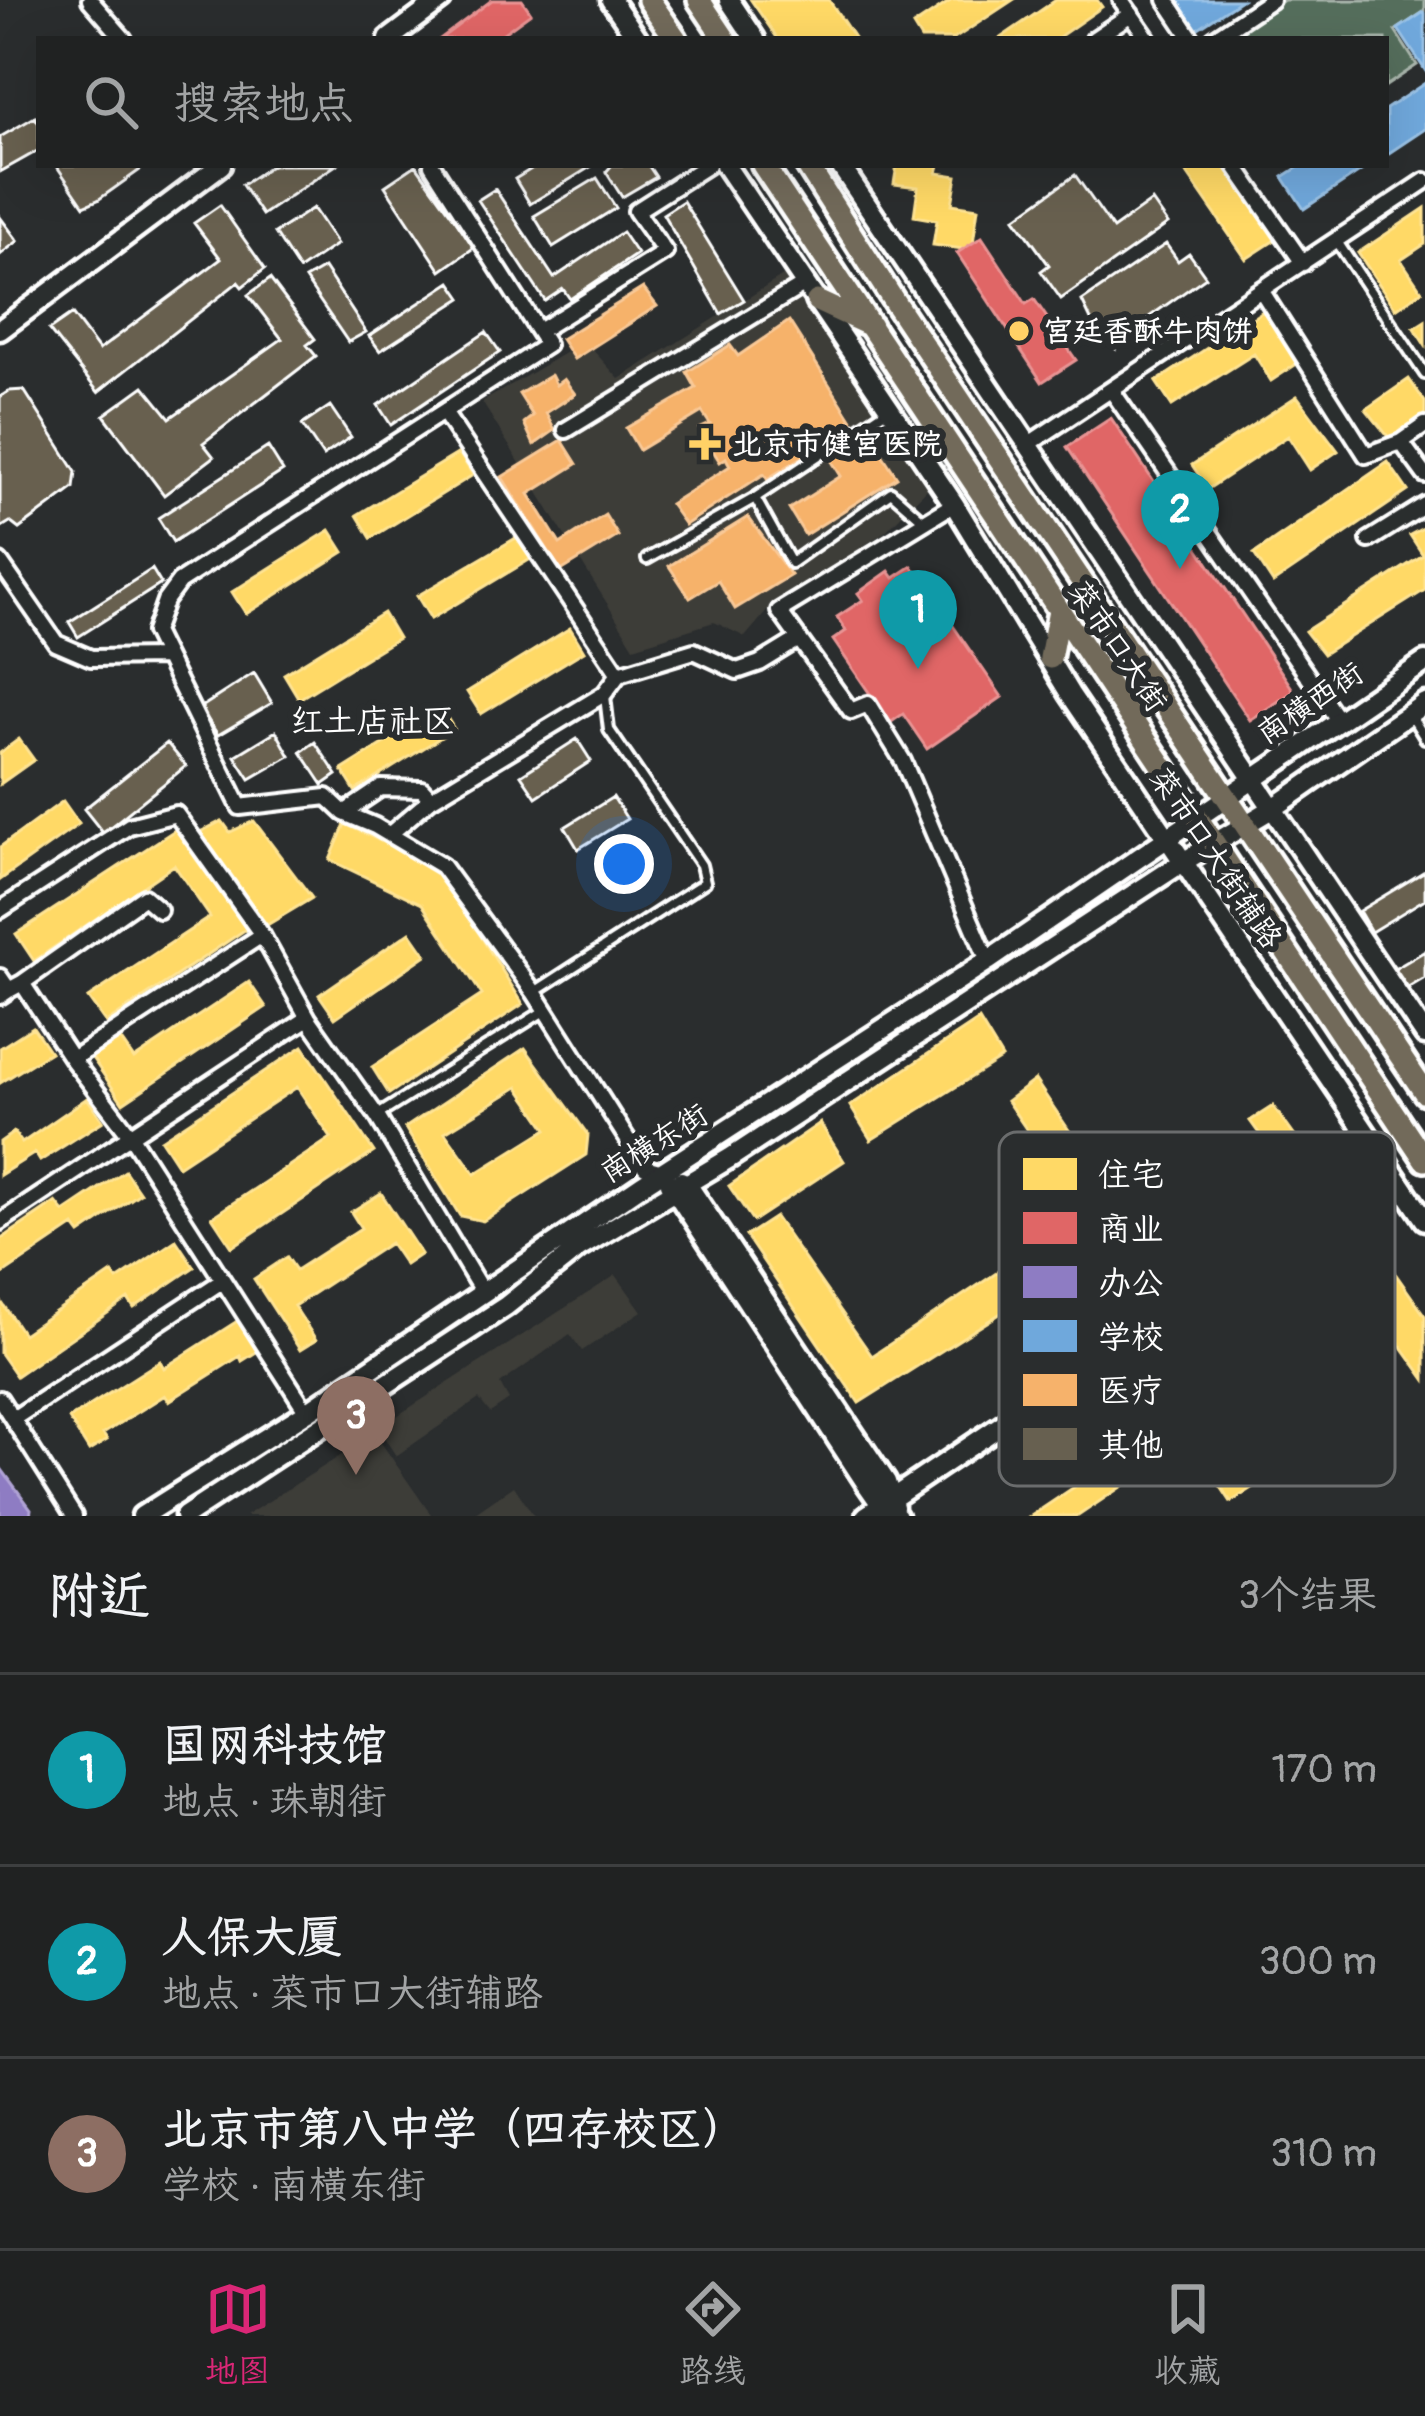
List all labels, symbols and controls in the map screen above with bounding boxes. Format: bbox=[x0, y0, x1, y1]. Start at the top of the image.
search box bbox=[36, 36, 1389, 168]
icon: search bbox=[78, 69, 144, 135]
text: 搜索地点 bbox=[174, 76, 354, 132]
place label: 宫廷香酥牛肉饼 bbox=[1043, 313, 1253, 350]
marker: 宫廷香酥牛肉饼 bbox=[1006, 318, 1032, 344]
place label: 北京市健宫医院 bbox=[732, 426, 942, 463]
marker: 北京市健宫医院 bbox=[689, 428, 721, 460]
pin: 2 bbox=[1141, 470, 1219, 569]
pin: 1 bbox=[879, 570, 957, 669]
street label: 菜市口大街 bbox=[1060, 574, 1175, 719]
street label: 南横西街 bbox=[1250, 655, 1370, 752]
district label: 红土店社区 bbox=[291, 701, 456, 742]
street label: 菜市口大街辅路 bbox=[1142, 761, 1290, 956]
your location bbox=[594, 834, 654, 894]
street label: 南横东街 bbox=[594, 1096, 715, 1191]
legend bbox=[999, 1132, 1395, 1486]
text: 住宅 bbox=[1098, 1155, 1164, 1196]
text: 商业 bbox=[1098, 1209, 1164, 1250]
text: 办公 bbox=[1098, 1263, 1164, 1304]
text: 学校 bbox=[1098, 1317, 1164, 1358]
text: 医疗 bbox=[1098, 1371, 1164, 1412]
pin: 3 bbox=[317, 1376, 395, 1475]
text: 其他 bbox=[1098, 1425, 1164, 1466]
text: 附近 bbox=[48, 1565, 150, 1629]
text: 3个结果 bbox=[1238, 1571, 1377, 1620]
text: 国网科技馆 bbox=[162, 1718, 387, 1774]
text: 1 bbox=[79, 1745, 95, 1794]
text: 170 m bbox=[1271, 1745, 1377, 1794]
text: 地点 · 珠朝街 bbox=[162, 1777, 387, 1826]
text: 人保大厦 bbox=[162, 1910, 342, 1966]
text: 2 bbox=[76, 1937, 98, 1986]
text: 300 m bbox=[1259, 1937, 1377, 1986]
text: 地点 · 菜市口大街辅路 bbox=[162, 1969, 543, 2018]
text: 北京市第八中学（四存校区） bbox=[162, 2102, 747, 2158]
text: 3 bbox=[76, 2129, 98, 2178]
text: 310 m bbox=[1270, 2129, 1377, 2178]
text: 学校 · 南横东街 bbox=[162, 2161, 426, 2210]
tab: 地图 bbox=[205, 2276, 271, 2392]
tab: 路线 bbox=[680, 2276, 746, 2392]
tab: 收藏 bbox=[1155, 2276, 1221, 2392]

